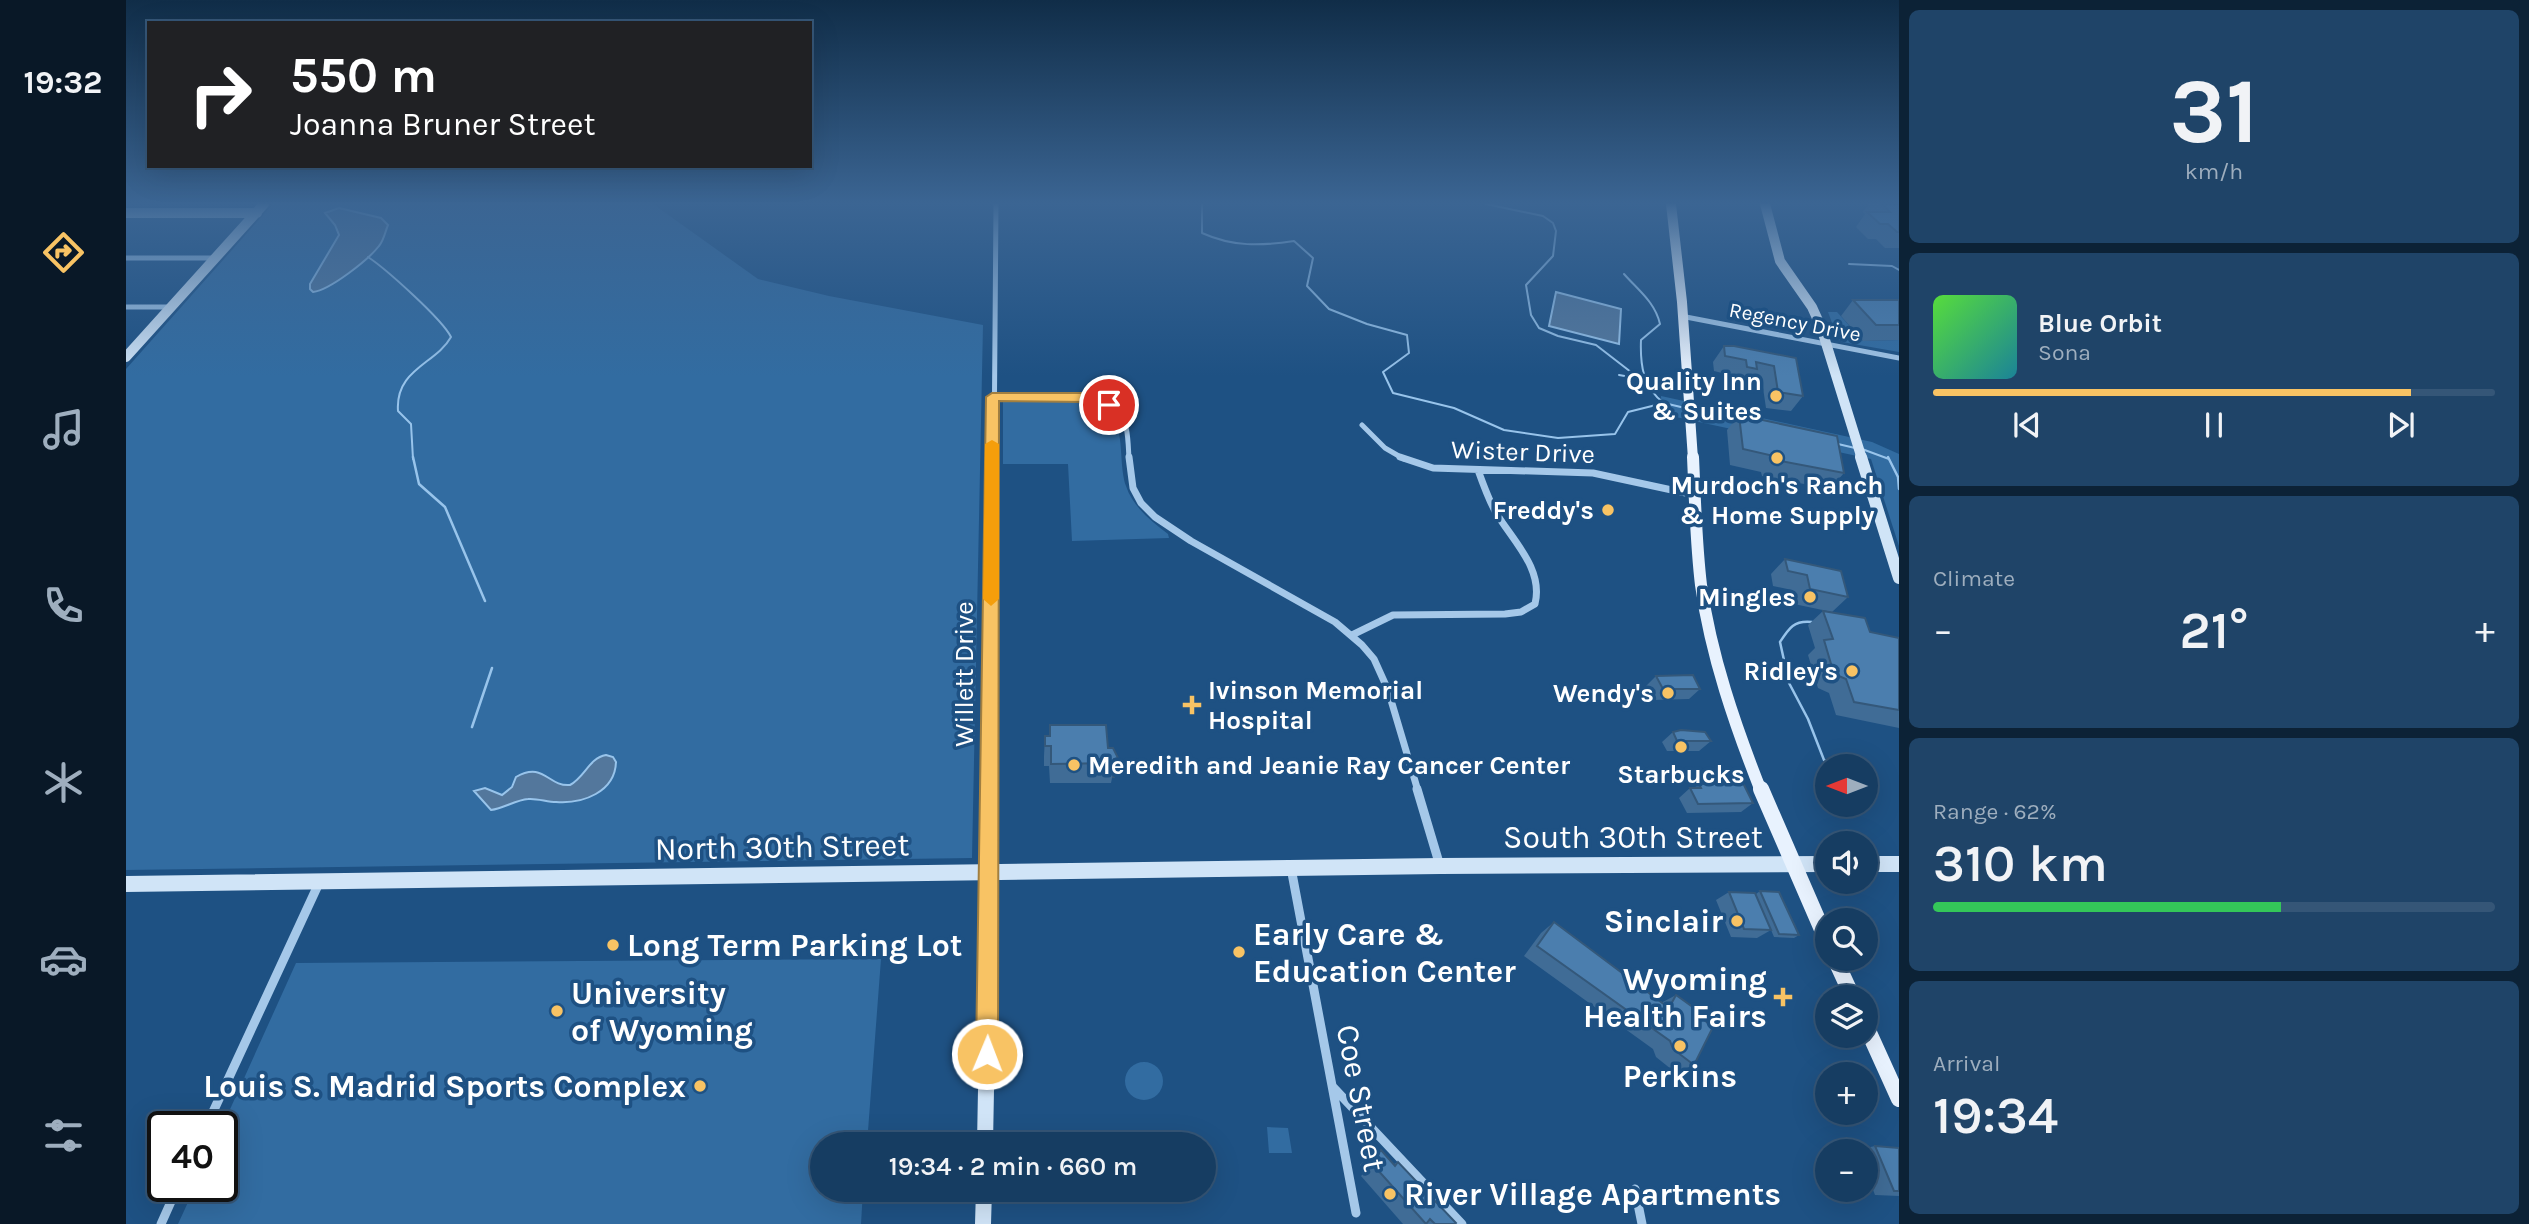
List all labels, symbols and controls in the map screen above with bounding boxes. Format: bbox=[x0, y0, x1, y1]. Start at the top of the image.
text: 550 m bbox=[290, 47, 437, 104]
icon: right bbox=[175, 49, 266, 140]
text: 31 bbox=[2169, 59, 2259, 165]
text: 19:32 bbox=[24, 64, 102, 101]
text: Joanna Bruner Street bbox=[290, 106, 595, 143]
text: km/h bbox=[2185, 158, 2243, 185]
icon: directions bbox=[39, 228, 88, 277]
street label: Regency Drive bbox=[1727, 297, 1863, 347]
text: Blue Orbit bbox=[2038, 308, 2162, 339]
text: Sona bbox=[2038, 339, 2091, 366]
place label: Quality Inn & Suites bbox=[1626, 366, 1762, 427]
pin bbox=[1079, 375, 1139, 435]
icon: arrive bbox=[1090, 386, 1128, 424]
marker: Quality Inn & Suites bbox=[1768, 388, 1784, 404]
icon: music bbox=[39, 405, 88, 454]
icon: previous bbox=[2008, 406, 2046, 444]
icon: pause bbox=[2195, 406, 2233, 444]
icon: next bbox=[2382, 406, 2420, 444]
street label: Wister Drive bbox=[1450, 434, 1596, 470]
marker: Murdoch's Ranch & Home Supply bbox=[1769, 450, 1785, 466]
place label: Murdoch's Ranch & Home Supply bbox=[1671, 470, 1883, 531]
place label: Freddy's bbox=[1492, 495, 1594, 526]
marker: Freddy's bbox=[1600, 502, 1616, 518]
text: Climate bbox=[1933, 565, 2015, 592]
icon: phone bbox=[39, 581, 88, 630]
place label: Mingles bbox=[1698, 582, 1796, 613]
marker: Mingles bbox=[1802, 589, 1818, 605]
text: 21° bbox=[2180, 600, 2248, 661]
street label: Willett Drive bbox=[949, 601, 980, 747]
text: − bbox=[1933, 608, 1953, 653]
text: + bbox=[2475, 608, 2495, 653]
place label: Ridley's bbox=[1744, 656, 1838, 687]
marker: Ridley's bbox=[1844, 663, 1860, 679]
place label: Ivinson Memorial Hospital bbox=[1208, 675, 1423, 736]
place label: Wendy's bbox=[1553, 678, 1654, 709]
marker: Wendy's bbox=[1660, 685, 1676, 701]
marker: Ivinson Memorial Hospital bbox=[1182, 695, 1202, 715]
marker: Starbucks bbox=[1673, 739, 1689, 755]
place label: Meredith and Jeanie Ray Cancer Center bbox=[1088, 750, 1571, 781]
north arrow bbox=[1815, 754, 1878, 817]
map controls bbox=[1815, 754, 1878, 1202]
marker: Meredith and Jeanie Ray Cancer Center bbox=[1066, 757, 1082, 773]
icon: climate bbox=[39, 758, 88, 807]
place label: Starbucks bbox=[1617, 759, 1745, 790]
text: Range · 62% bbox=[1933, 798, 2057, 825]
street label: South 30th Street bbox=[1503, 819, 1763, 856]
street label: North 30th Street bbox=[654, 826, 910, 868]
button: sound bbox=[1815, 831, 1878, 894]
text: 310 km bbox=[1933, 833, 2108, 894]
place label: Sinclair bbox=[1604, 903, 1723, 940]
button: search bbox=[1815, 908, 1878, 971]
marker: Sinclair bbox=[1729, 913, 1745, 929]
place label: Early Care & Education Center bbox=[1253, 916, 1516, 990]
place label: Long Term Parking Lot bbox=[627, 927, 962, 964]
icon: car bbox=[39, 935, 88, 984]
marker: Long Term Parking Lot bbox=[605, 937, 621, 953]
marker: Early Care & Education Center bbox=[1231, 944, 1247, 960]
place label: Wyoming Health Fairs bbox=[1583, 961, 1767, 1035]
place label: University of Wyoming bbox=[571, 975, 753, 1049]
button: layers bbox=[1815, 985, 1878, 1048]
marker: Wyoming Health Fairs bbox=[1773, 987, 1793, 1007]
marker: University of Wyoming bbox=[549, 1003, 565, 1019]
position arrow bbox=[950, 1017, 1024, 1091]
street label: Coe Street bbox=[1329, 1021, 1393, 1175]
marker: Perkins bbox=[1672, 1038, 1688, 1054]
text: Arrival bbox=[1933, 1050, 2000, 1077]
place label: Perkins bbox=[1623, 1058, 1737, 1095]
button: + bbox=[1815, 1062, 1878, 1125]
place label: Louis S. Madrid Sports Complex bbox=[203, 1068, 686, 1105]
marker: Louis S. Madrid Sports Complex bbox=[692, 1078, 708, 1094]
text: 19:34 bbox=[1933, 1085, 2058, 1146]
icon: filters bbox=[39, 1111, 88, 1160]
speed limit sign: 40 bbox=[147, 1111, 238, 1202]
button: − bbox=[1815, 1139, 1878, 1202]
text: 19:34 · 2 min · 660 m bbox=[889, 1151, 1137, 1182]
place label: River Village Apartments bbox=[1404, 1176, 1781, 1213]
marker: River Village Apartments bbox=[1382, 1186, 1398, 1202]

